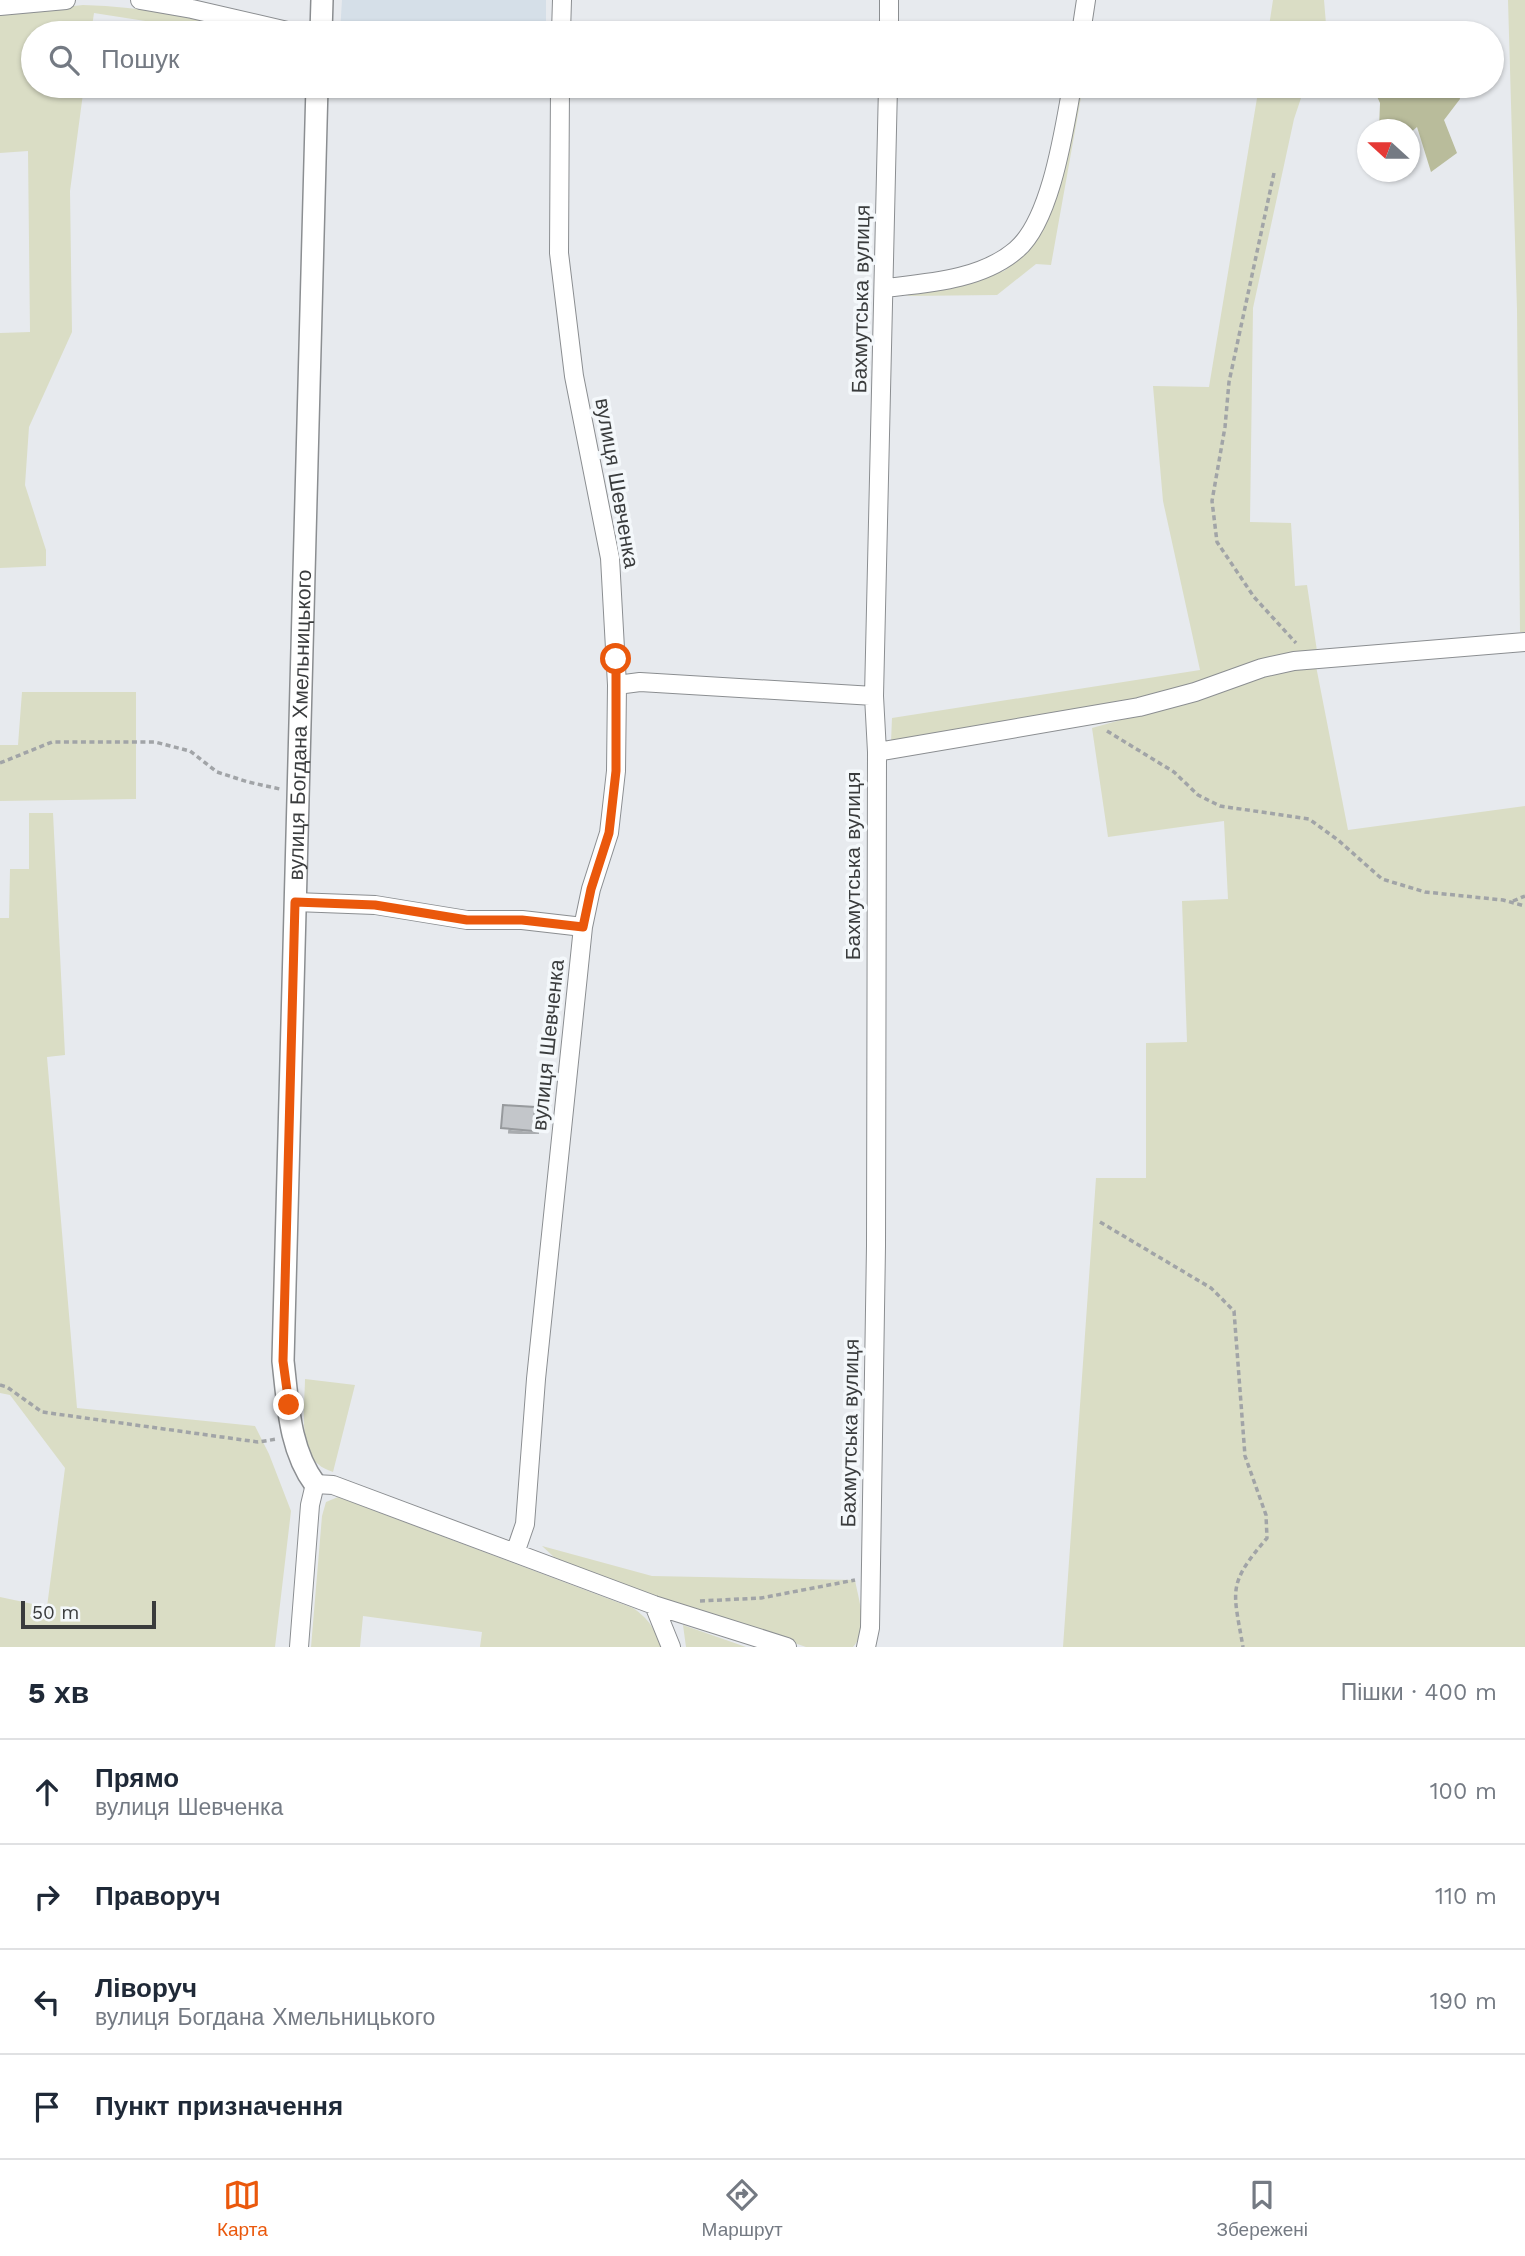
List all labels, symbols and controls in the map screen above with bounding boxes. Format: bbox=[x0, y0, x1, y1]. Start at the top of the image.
search box bbox=[21, 21, 1504, 98]
icon: search bbox=[45, 41, 83, 79]
text: Пошук bbox=[101, 44, 179, 74]
north arrow bbox=[1357, 119, 1420, 182]
street label: Бахмутська вулиця bbox=[846, 204, 875, 393]
street label: вулиця Шевченка bbox=[590, 396, 645, 570]
street label: вулиця Богдана Хмельницького bbox=[283, 569, 316, 881]
route start bbox=[600, 643, 631, 674]
street label: Бахмутська вулиця bbox=[840, 772, 865, 960]
street label: вулиця Шевченка bbox=[526, 958, 569, 1132]
street label: Бахмутська вулиця bbox=[835, 1338, 864, 1527]
route end bbox=[273, 1389, 304, 1420]
scale bar bbox=[21, 1598, 156, 1630]
text: 50 m bbox=[32, 1601, 79, 1624]
text: 5 хв bbox=[28, 1675, 89, 1710]
text: Пішки · 400 m bbox=[1341, 1679, 1497, 1706]
text: Прямо bbox=[95, 1763, 179, 1793]
icon: ahead bbox=[28, 1773, 66, 1811]
text: 100 m bbox=[1430, 1778, 1497, 1805]
text: вулиця Шевченка bbox=[95, 1794, 283, 1821]
icon: right bbox=[28, 1878, 66, 1916]
text: Праворуч bbox=[95, 1881, 221, 1911]
text: 110 m bbox=[1435, 1883, 1497, 1910]
text: Ліворуч bbox=[95, 1973, 197, 2003]
icon: left bbox=[28, 1983, 66, 2021]
text: 190 m bbox=[1430, 1988, 1497, 2015]
text: вулиця Богдана Хмельницького bbox=[95, 2004, 435, 2031]
icon: arrive bbox=[28, 2088, 66, 2126]
text: Пункт призначення bbox=[95, 2091, 343, 2121]
tab: Карта bbox=[217, 2176, 268, 2241]
tab: Маршрут bbox=[702, 2176, 783, 2241]
tab: Збережені bbox=[1216, 2176, 1308, 2241]

